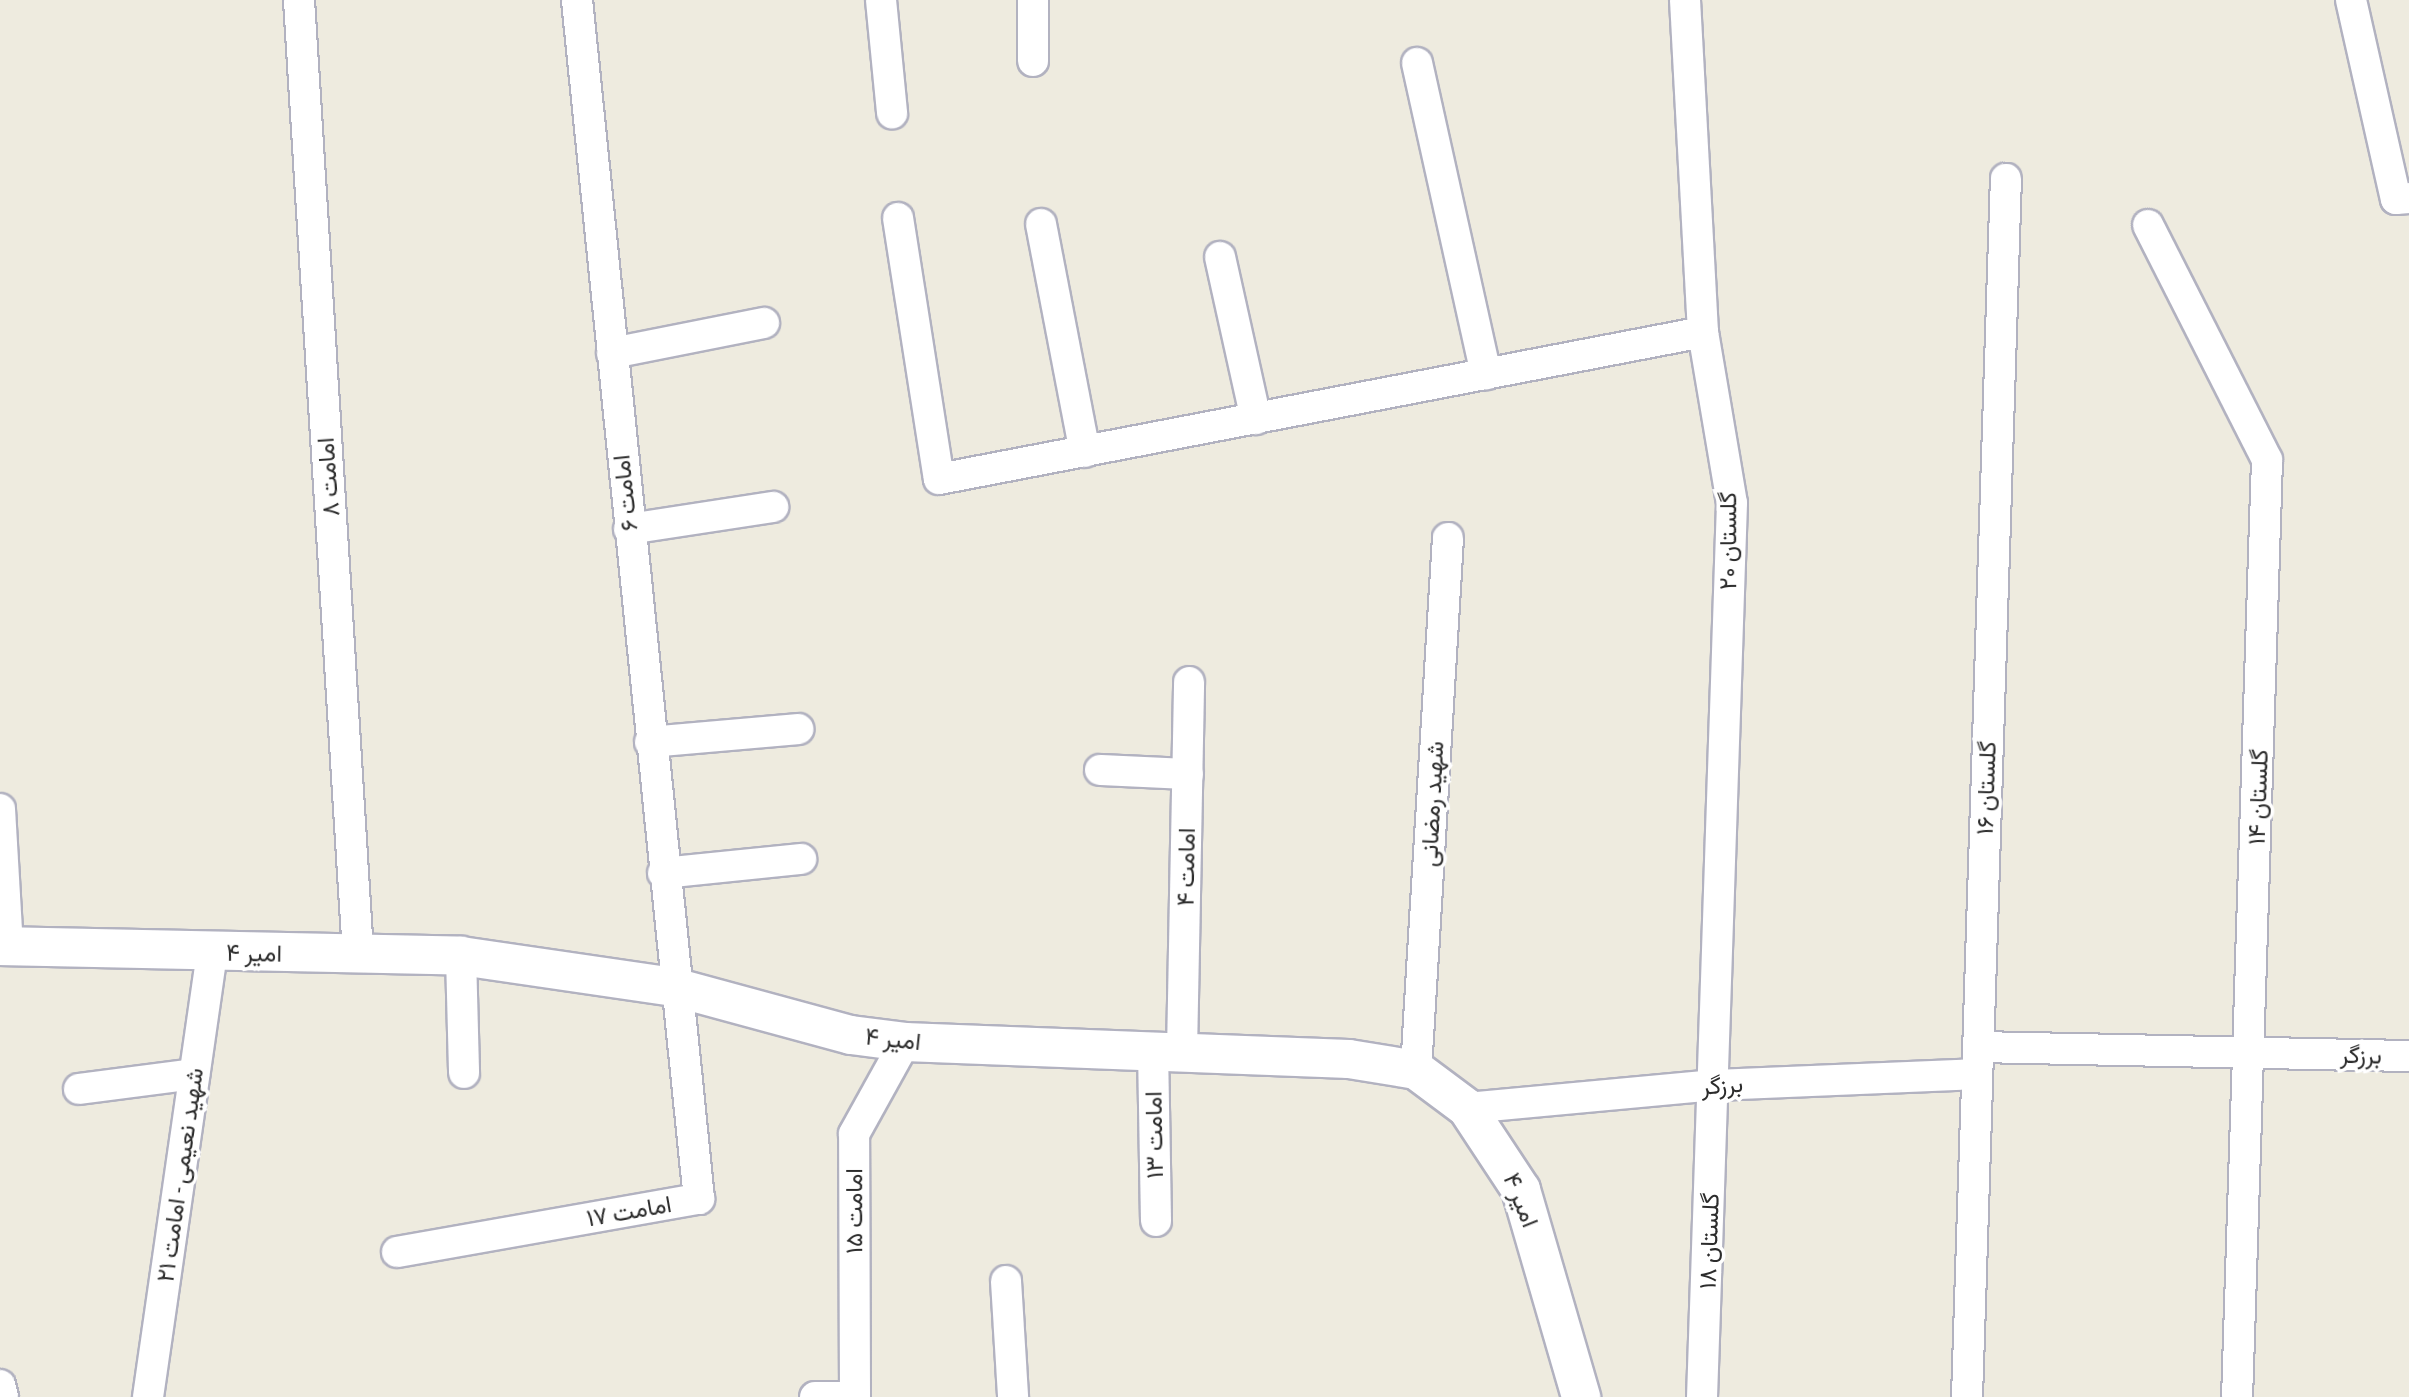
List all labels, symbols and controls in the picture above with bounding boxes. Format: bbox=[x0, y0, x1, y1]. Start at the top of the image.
street label: امامت ۸ bbox=[311, 437, 345, 517]
street label: امامت ۶ bbox=[607, 453, 643, 533]
street label: گلستان ۲۰ bbox=[1714, 492, 1742, 590]
street label: شهید رمضانی bbox=[1414, 740, 1450, 868]
street label: گلستان ۱۶ bbox=[1970, 741, 2002, 835]
street label: گلستان ۱۴ bbox=[2242, 749, 2274, 845]
street label: امامت ۴ bbox=[1171, 827, 1201, 907]
street label: امیر ۴ bbox=[226, 938, 282, 968]
street label: امیر ۴ bbox=[864, 1022, 922, 1056]
street label: برزگر bbox=[2340, 1040, 2382, 1070]
street label: شهید نعیمی - امامت ۲۱ bbox=[151, 1065, 209, 1285]
street label: برزگر bbox=[1700, 1069, 1744, 1101]
street label: امامت ۱۳ bbox=[1139, 1091, 1169, 1179]
street label: امامت ۱۵ bbox=[840, 1168, 868, 1254]
street label: امیر ۴ bbox=[1497, 1169, 1545, 1231]
street label: امامت ۱۷ bbox=[584, 1189, 674, 1233]
street label: گلستان ۱۸ bbox=[1693, 1192, 1725, 1290]

